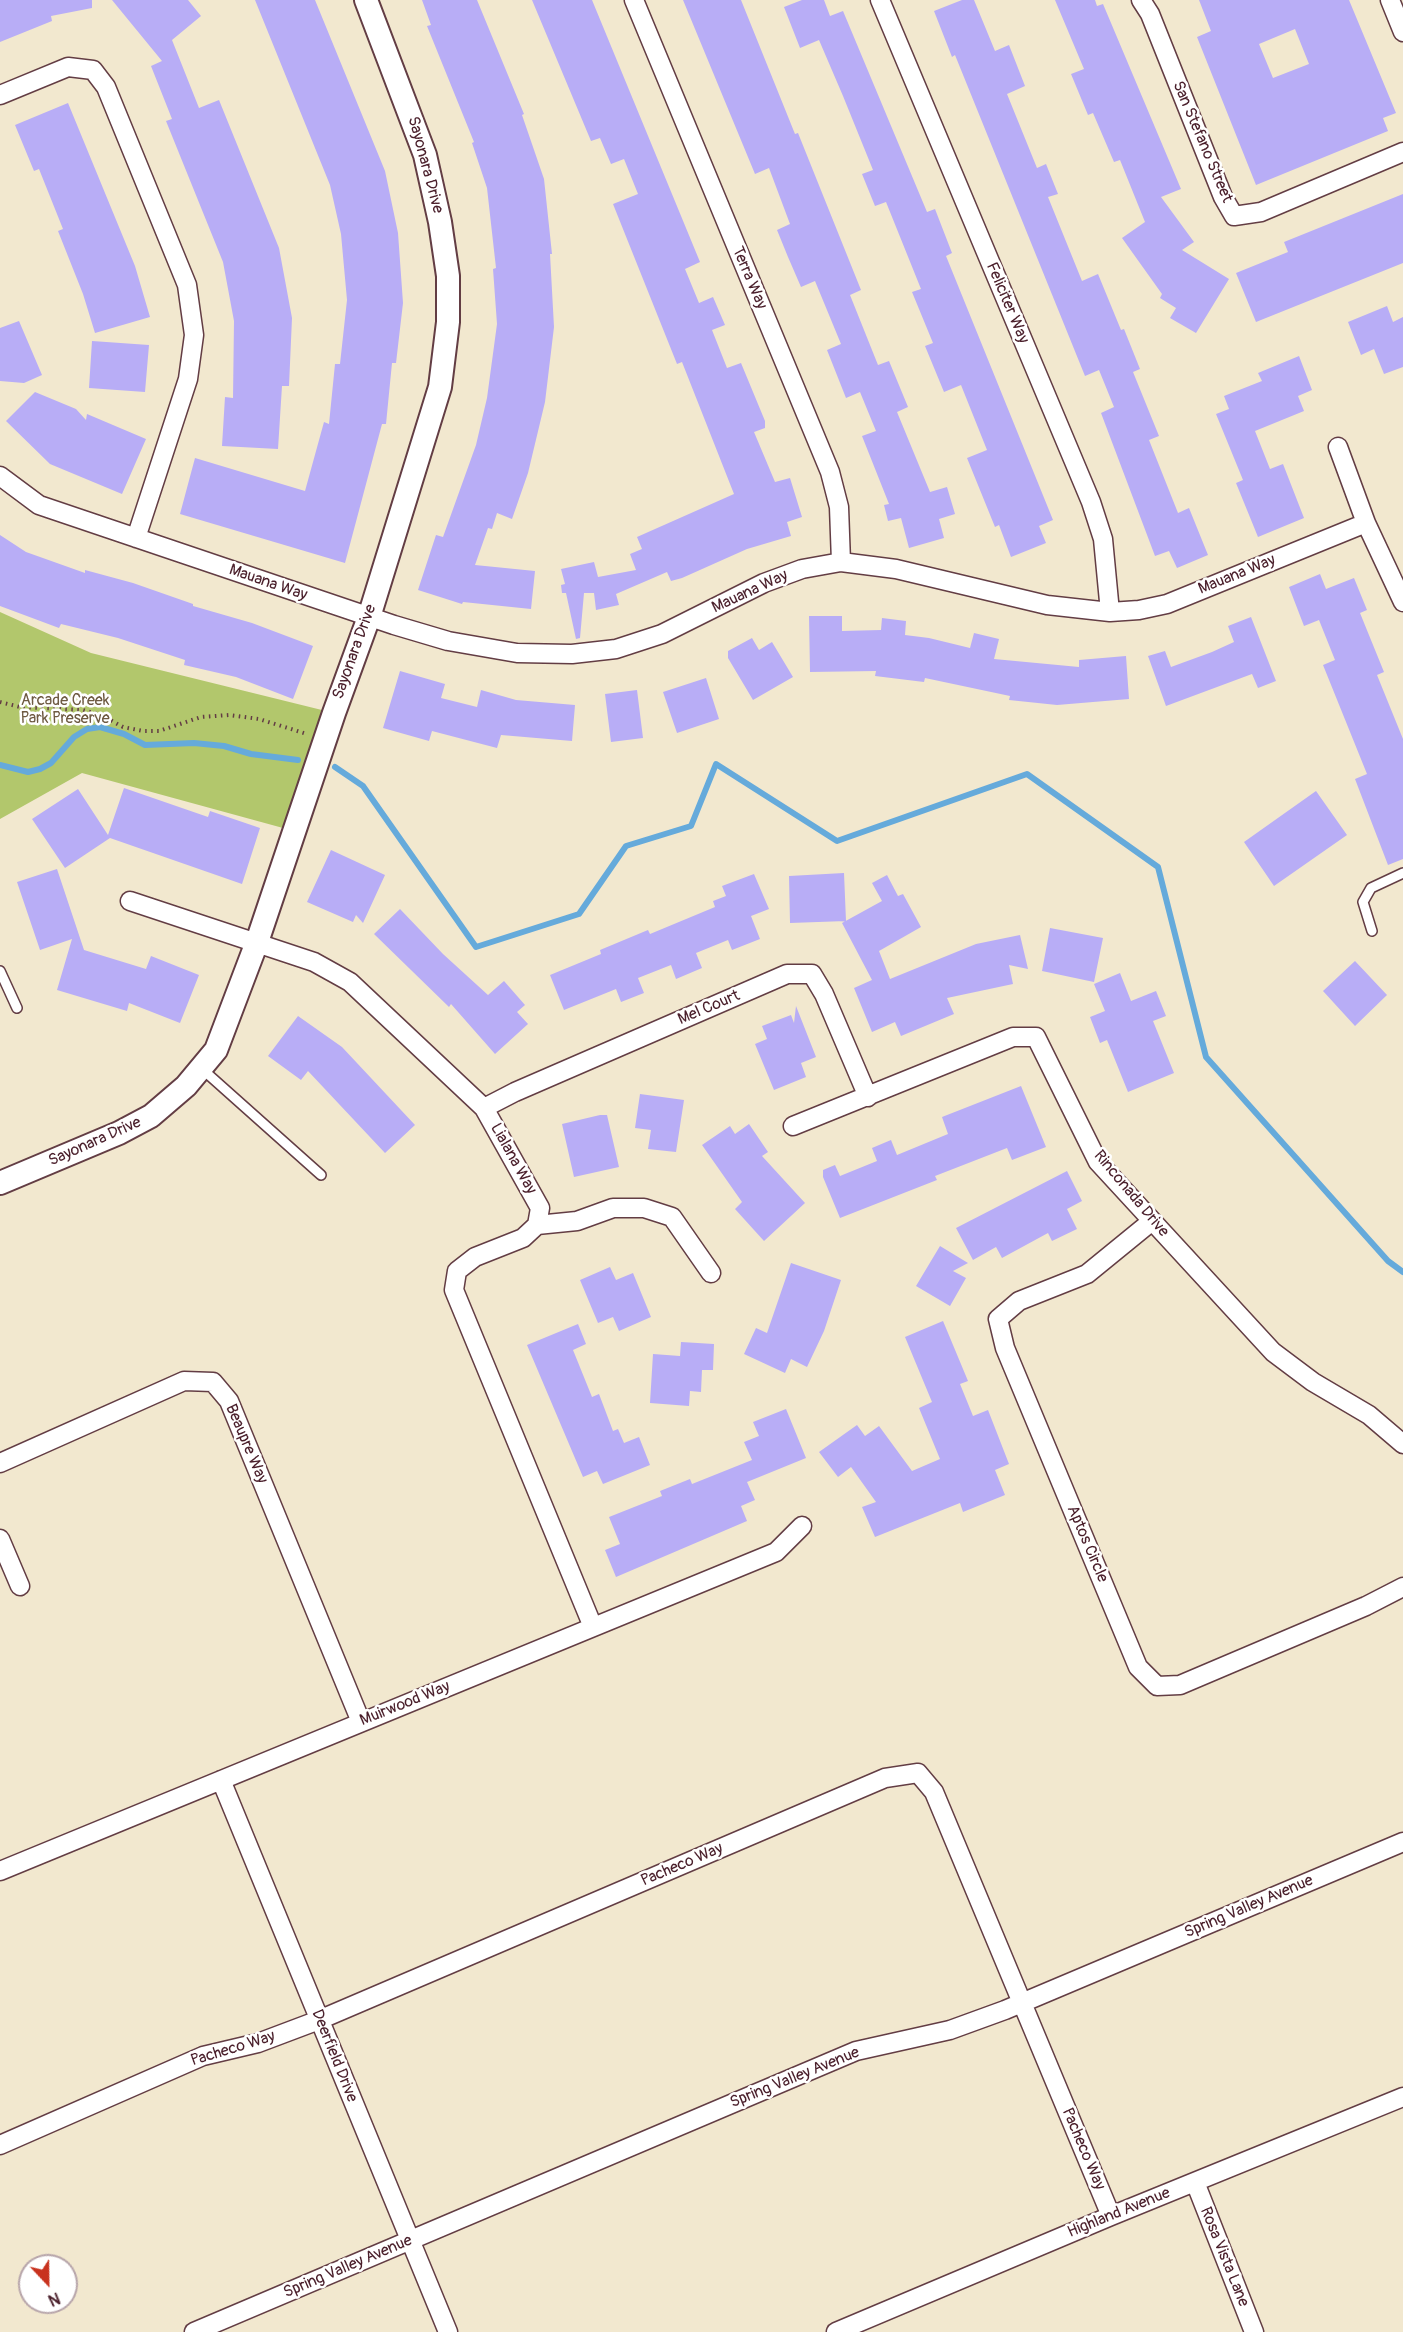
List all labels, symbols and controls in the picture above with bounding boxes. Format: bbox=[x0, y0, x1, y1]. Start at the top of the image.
street label: San Stefano Street bbox=[1168, 78, 1236, 206]
street label: Sayonara Drive bbox=[403, 115, 447, 215]
street label: Terra Way bbox=[727, 244, 771, 312]
street label: Feliciter Way bbox=[981, 260, 1033, 346]
street label: Mauana Way bbox=[1196, 551, 1278, 599]
street label: Mauana Way bbox=[226, 561, 310, 605]
street label: Mauana Way bbox=[709, 566, 791, 618]
street label: Sayonara Drive bbox=[329, 602, 381, 702]
park label: Arcade Creek Park Preserve bbox=[20, 691, 110, 729]
street label: Mel Court bbox=[675, 986, 743, 1030]
street label: Sayonara Drive bbox=[46, 1113, 144, 1171]
street label: Lialana Way bbox=[486, 1120, 540, 1198]
street label: Rinconada Drive bbox=[1089, 1147, 1173, 1241]
street label: Beaupre Way bbox=[221, 1401, 271, 1487]
street label: Aptos Circle bbox=[1062, 1503, 1112, 1585]
street label: Muirwood Way bbox=[357, 1677, 453, 1731]
street label: Pacheco Way bbox=[638, 1839, 726, 1891]
street label: Spring Valley Avenue bbox=[1182, 1871, 1316, 1943]
street label: Deerfield Drive bbox=[307, 2007, 361, 2105]
street label: Pacheco Way bbox=[188, 2027, 278, 2071]
street label: Spring Valley Avenue bbox=[727, 2043, 863, 2113]
street label: Pacheco Way bbox=[1057, 2105, 1109, 2193]
street label: Highland Avenue bbox=[1065, 2184, 1173, 2242]
street label: Rosa Vista Lane bbox=[1195, 2204, 1253, 2310]
street label: Spring Valley Avenue bbox=[281, 2231, 415, 2303]
north arrow bbox=[18, 2254, 78, 2314]
text: N bbox=[45, 2288, 63, 2310]

